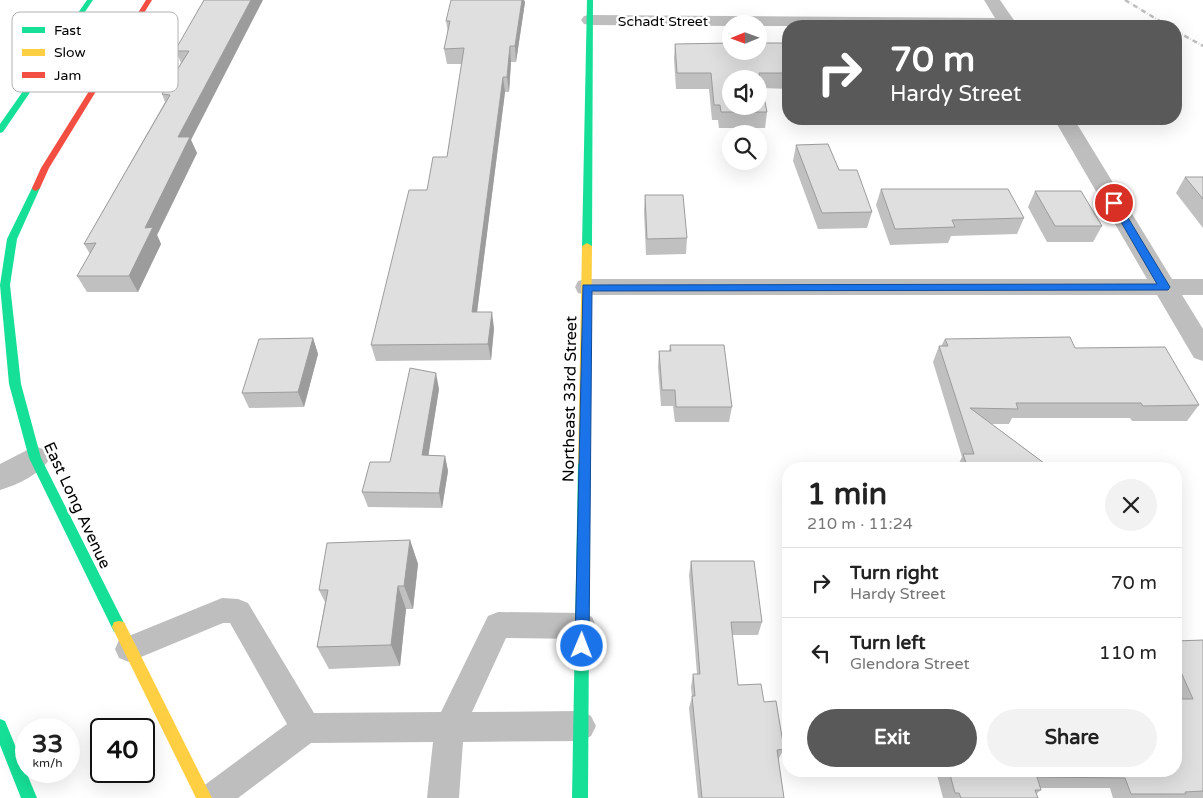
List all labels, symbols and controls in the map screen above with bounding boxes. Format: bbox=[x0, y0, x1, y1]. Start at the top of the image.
legend bbox=[12, 12, 178, 92]
street label: Schadt Street bbox=[618, 13, 709, 30]
north arrow bbox=[722, 15, 768, 60]
map controls bbox=[722, 15, 767, 170]
text: Fast bbox=[54, 22, 82, 39]
text: 70 m bbox=[890, 39, 975, 81]
icon: right bbox=[807, 40, 872, 105]
text: Slow bbox=[54, 44, 86, 61]
text: Jam bbox=[54, 67, 81, 84]
button: sound bbox=[722, 70, 767, 115]
text: Hardy Street bbox=[890, 81, 1021, 107]
button: search bbox=[722, 125, 767, 170]
pin bbox=[1093, 182, 1135, 224]
icon: arrive bbox=[1100, 189, 1128, 217]
street label: Northeast 33rd Street bbox=[559, 316, 581, 482]
street label: East Long Avenue bbox=[39, 439, 115, 572]
text: 1 min bbox=[807, 476, 887, 513]
button: close bbox=[1105, 479, 1157, 531]
text: 210 m · 11:24 bbox=[807, 514, 913, 534]
text: Turn right bbox=[850, 562, 938, 584]
icon: right bbox=[807, 569, 835, 597]
text: 70 m bbox=[1111, 572, 1157, 594]
text: Hardy Street bbox=[850, 584, 946, 604]
position arrow bbox=[555, 619, 607, 671]
text: Turn left bbox=[850, 632, 926, 654]
icon: left bbox=[807, 639, 835, 667]
text: 110 m bbox=[1099, 642, 1157, 664]
text: Glendora Street bbox=[850, 654, 970, 674]
button: Exit bbox=[807, 709, 977, 767]
button: Share bbox=[987, 709, 1157, 767]
speed limit sign: 40 bbox=[90, 718, 155, 783]
text: 33 bbox=[32, 729, 63, 759]
text: km/h bbox=[32, 756, 63, 770]

